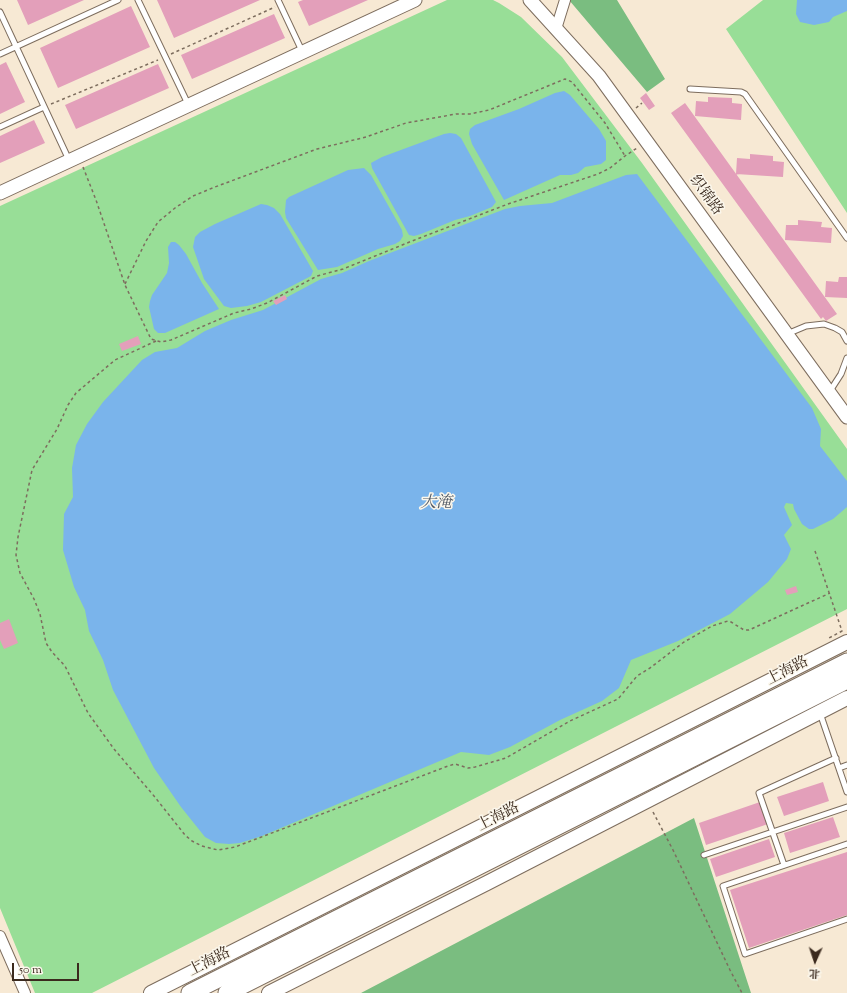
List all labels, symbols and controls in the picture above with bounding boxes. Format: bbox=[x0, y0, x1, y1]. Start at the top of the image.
street label: 织锦路 bbox=[684, 173, 726, 219]
water label: 大淹 bbox=[420, 494, 452, 514]
street label: 上海路 bbox=[764, 654, 812, 690]
street label: 上海路 bbox=[475, 800, 523, 836]
north arrow bbox=[795, 941, 835, 981]
street label: 上海路 bbox=[186, 945, 234, 981]
scale bar bbox=[14, 955, 81, 981]
text: 50 m bbox=[19, 961, 42, 979]
text: 北 bbox=[808, 965, 820, 981]

